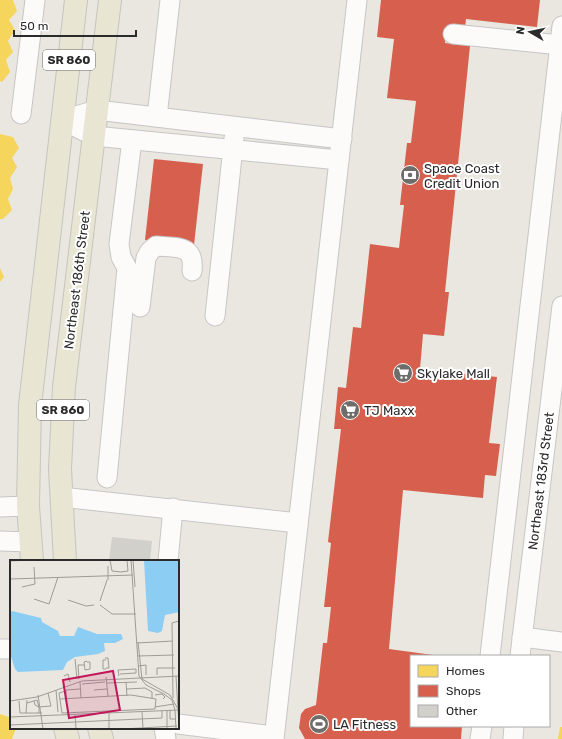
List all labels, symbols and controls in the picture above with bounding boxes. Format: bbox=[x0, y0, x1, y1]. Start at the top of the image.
scale bar bbox=[14, 12, 136, 38]
north arrow bbox=[510, 12, 550, 52]
text: 50 m bbox=[20, 19, 48, 33]
text: N bbox=[514, 26, 528, 35]
road number: SR 860 bbox=[43, 50, 95, 70]
place label: Space Coast Credit Union bbox=[424, 161, 500, 191]
bank icon: Space Coast Credit Union bbox=[399, 164, 421, 186]
street label: Northeast 186th Street bbox=[61, 210, 93, 350]
supermarket icon: Skylake Mall bbox=[392, 362, 414, 384]
place label: Skylake Mall bbox=[417, 366, 490, 381]
supermarket icon: TJ Maxx bbox=[339, 399, 361, 421]
road number: SR 860 bbox=[37, 400, 89, 420]
place label: TJ Maxx bbox=[364, 403, 414, 418]
street label: Northeast 183rd Street bbox=[525, 411, 557, 551]
inset map bbox=[10, 560, 179, 729]
legend bbox=[410, 655, 550, 727]
text: Homes bbox=[446, 664, 485, 678]
text: Shops bbox=[446, 684, 481, 698]
text: Other bbox=[446, 704, 478, 718]
sports icon: LA Fitness bbox=[308, 713, 330, 735]
place label: LA Fitness bbox=[333, 717, 396, 732]

